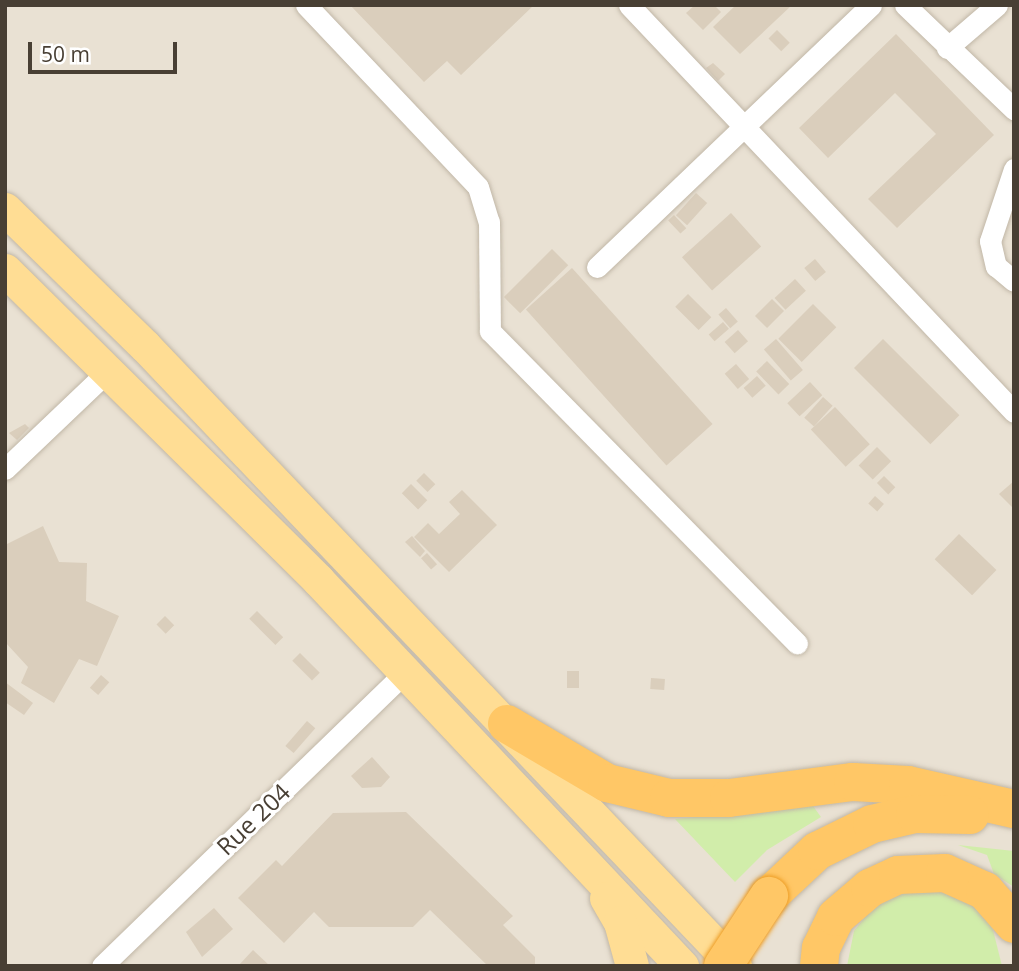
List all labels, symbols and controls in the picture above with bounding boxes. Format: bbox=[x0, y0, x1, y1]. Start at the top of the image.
scale bar bbox=[32, 28, 180, 72]
text: 50 m bbox=[41, 40, 90, 68]
street label: Rue 204 bbox=[210, 777, 296, 861]

